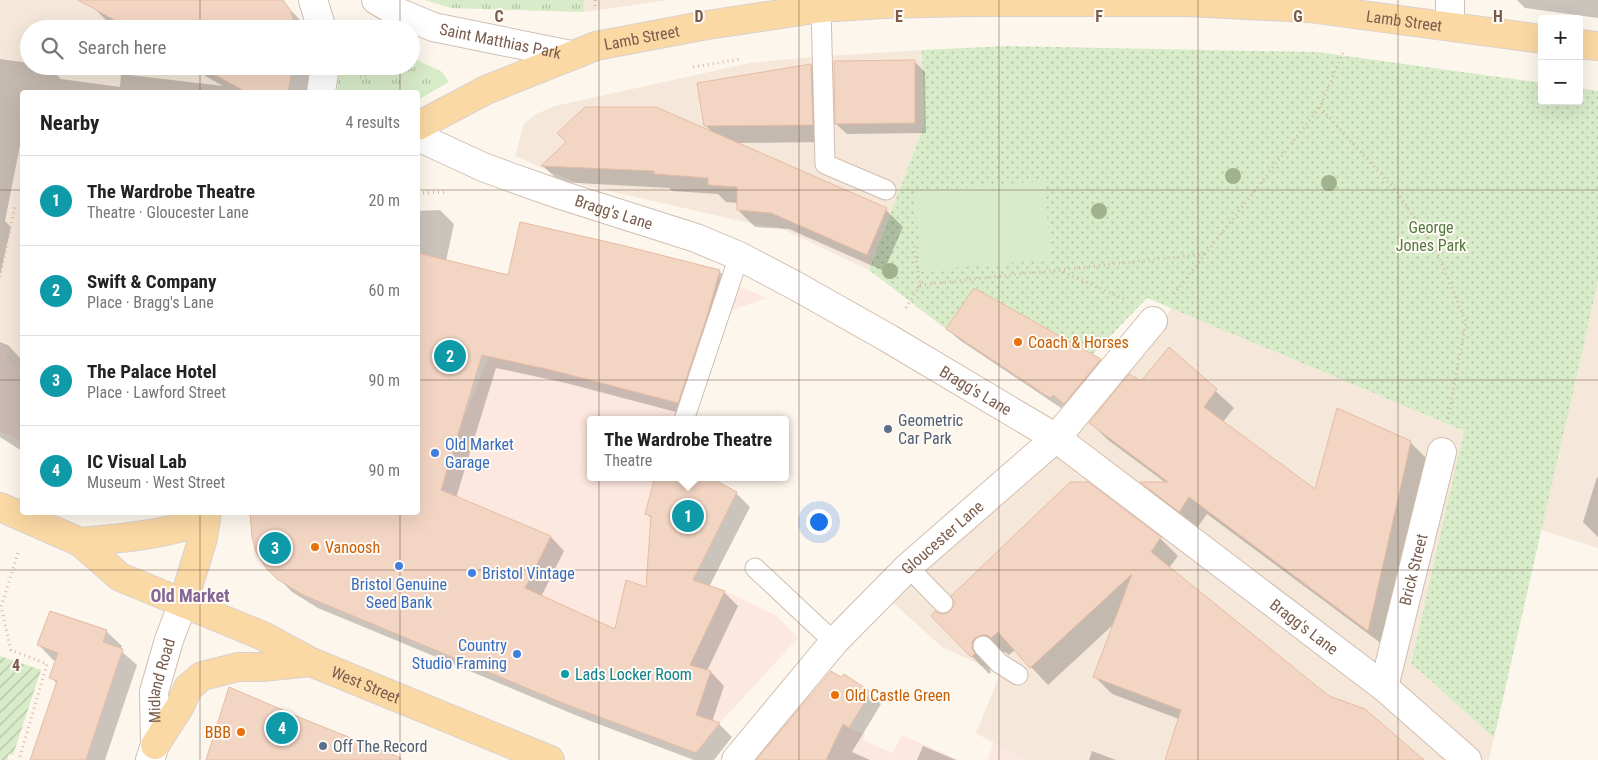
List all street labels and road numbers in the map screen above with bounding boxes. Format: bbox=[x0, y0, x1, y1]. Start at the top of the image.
street label: Lamb Street bbox=[1365, 6, 1444, 35]
street label: Saint Matthias Park bbox=[438, 19, 564, 62]
street label: Lamb Street bbox=[602, 21, 681, 54]
street label: Bragg's Lane bbox=[573, 191, 655, 233]
street label: Bragg's Lane bbox=[936, 362, 1015, 419]
street label: Gloucester Lane bbox=[897, 496, 987, 578]
street label: Brick Street bbox=[1395, 532, 1431, 607]
street label: Bragg's Lane bbox=[1266, 595, 1342, 658]
street label: Midland Road bbox=[144, 636, 178, 723]
street label: West Street bbox=[329, 662, 403, 707]

